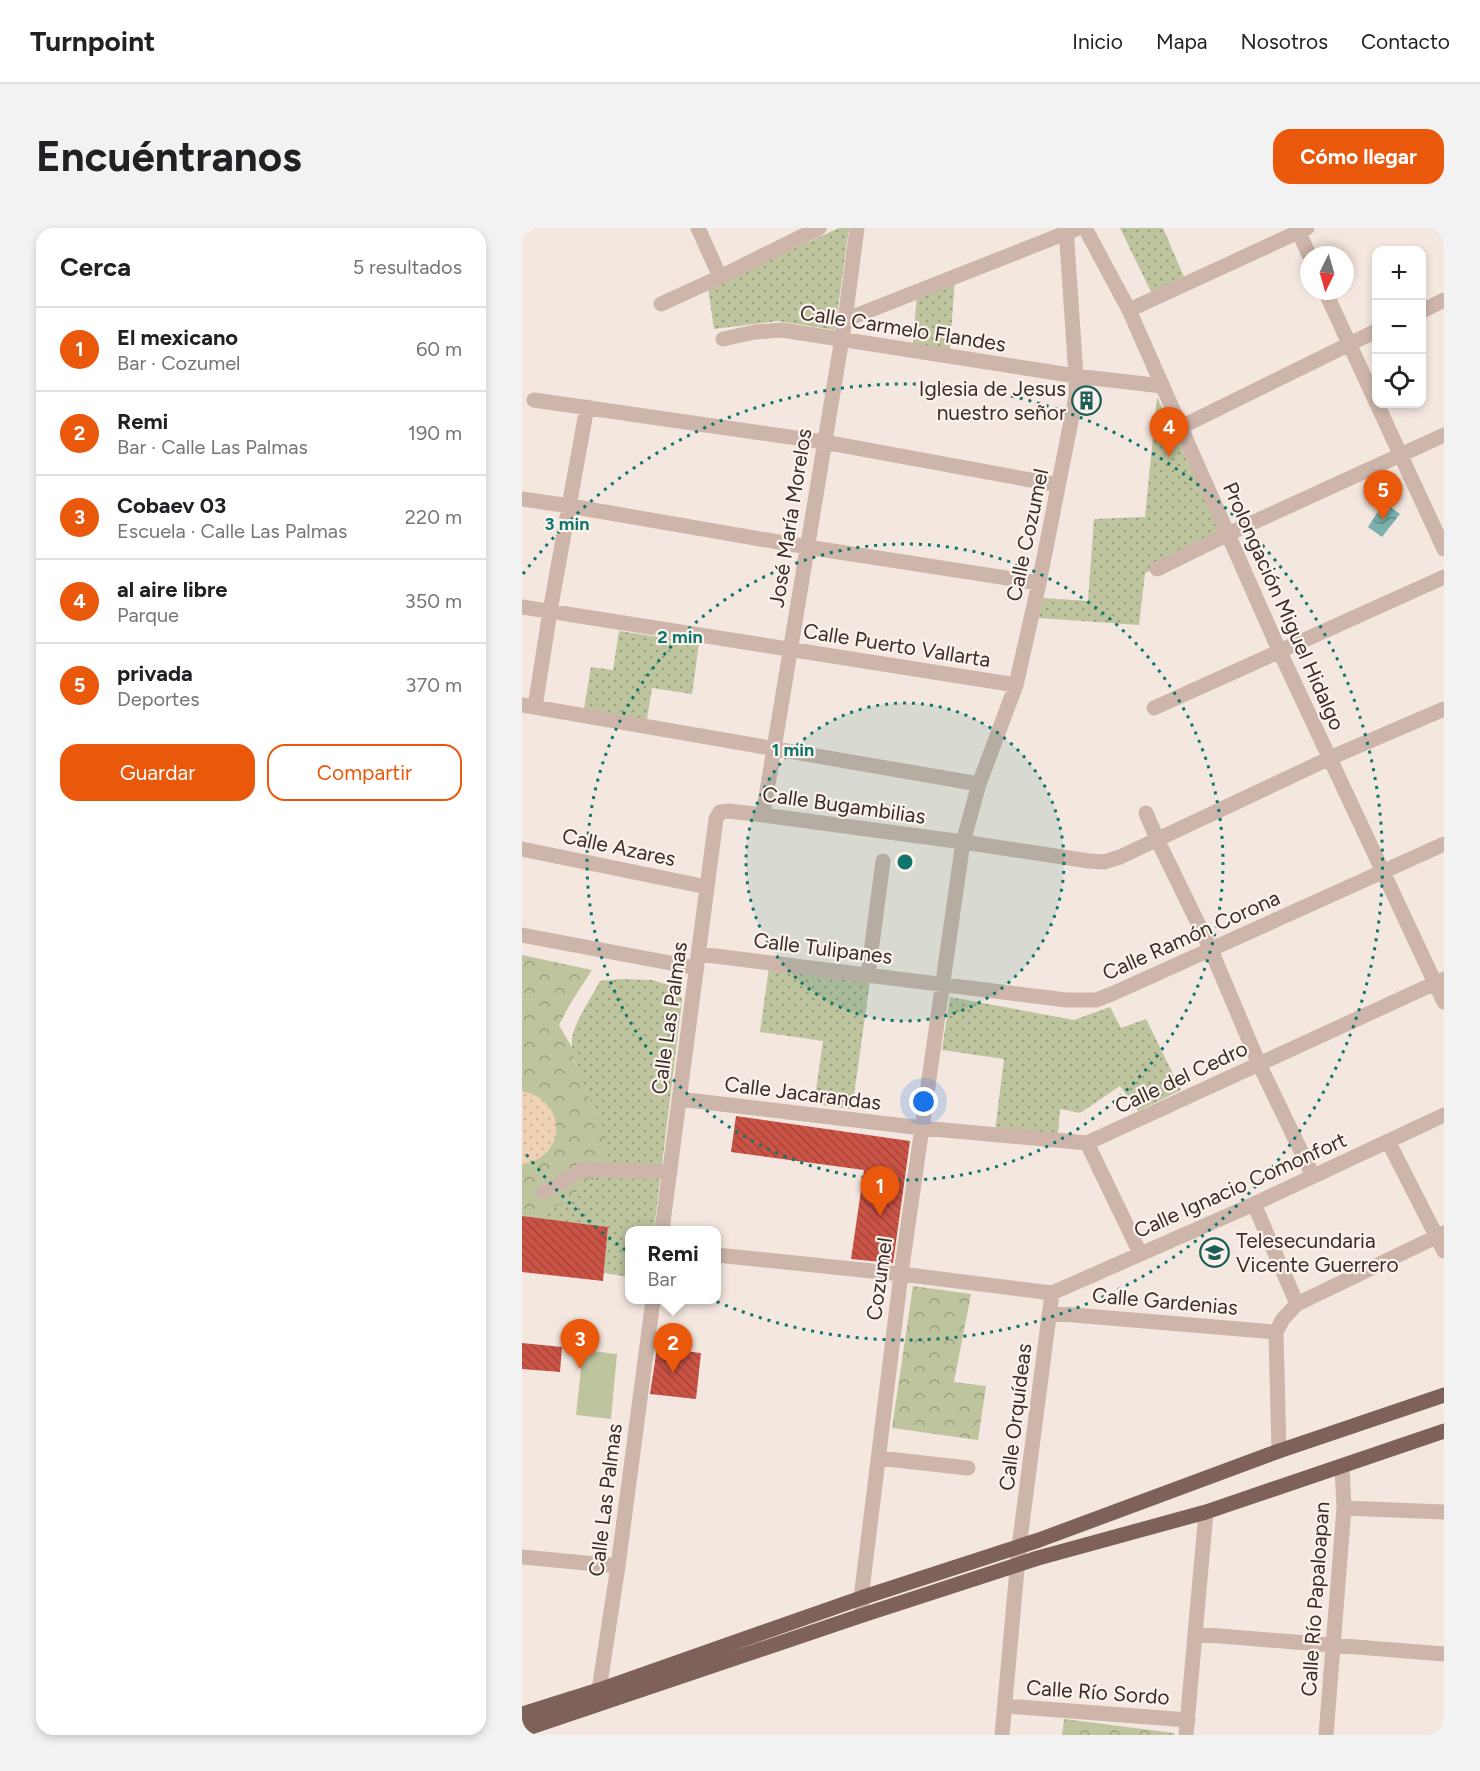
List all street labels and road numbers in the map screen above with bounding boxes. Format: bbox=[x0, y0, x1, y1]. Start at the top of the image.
street label: Calle Carmelo Flandes bbox=[798, 299, 1008, 357]
street label: José María Morelos bbox=[764, 427, 816, 609]
street label: Calle Cozumel bbox=[1001, 466, 1053, 604]
street label: Prolongación Miguel Hidalgo bbox=[1218, 478, 1350, 734]
street label: Calle Puerto Vallarta bbox=[801, 618, 993, 672]
street label: Calle Bugambilias bbox=[761, 781, 927, 829]
street label: Calle Azares bbox=[560, 823, 678, 871]
street label: Calle Ramón Corona bbox=[1098, 885, 1284, 985]
street label: Calle Tulipanes bbox=[752, 927, 894, 969]
street label: Calle Las Palmas bbox=[646, 940, 692, 1096]
street label: Calle del Cedro bbox=[1111, 1035, 1251, 1119]
street label: Calle Jacarandas bbox=[723, 1071, 883, 1115]
street label: Calle Ignacio Comonfort bbox=[1130, 1127, 1350, 1243]
street label: Cozumel bbox=[861, 1236, 897, 1322]
street label: Calle Gardenias bbox=[1091, 1282, 1239, 1320]
street label: Calle Orquídeas bbox=[994, 1342, 1036, 1492]
street label: Calle Las Palmas bbox=[583, 1422, 627, 1578]
street label: Calle Río Papaloapan bbox=[1296, 1501, 1334, 1697]
street label: Calle Río Sordo bbox=[1025, 1675, 1171, 1709]

